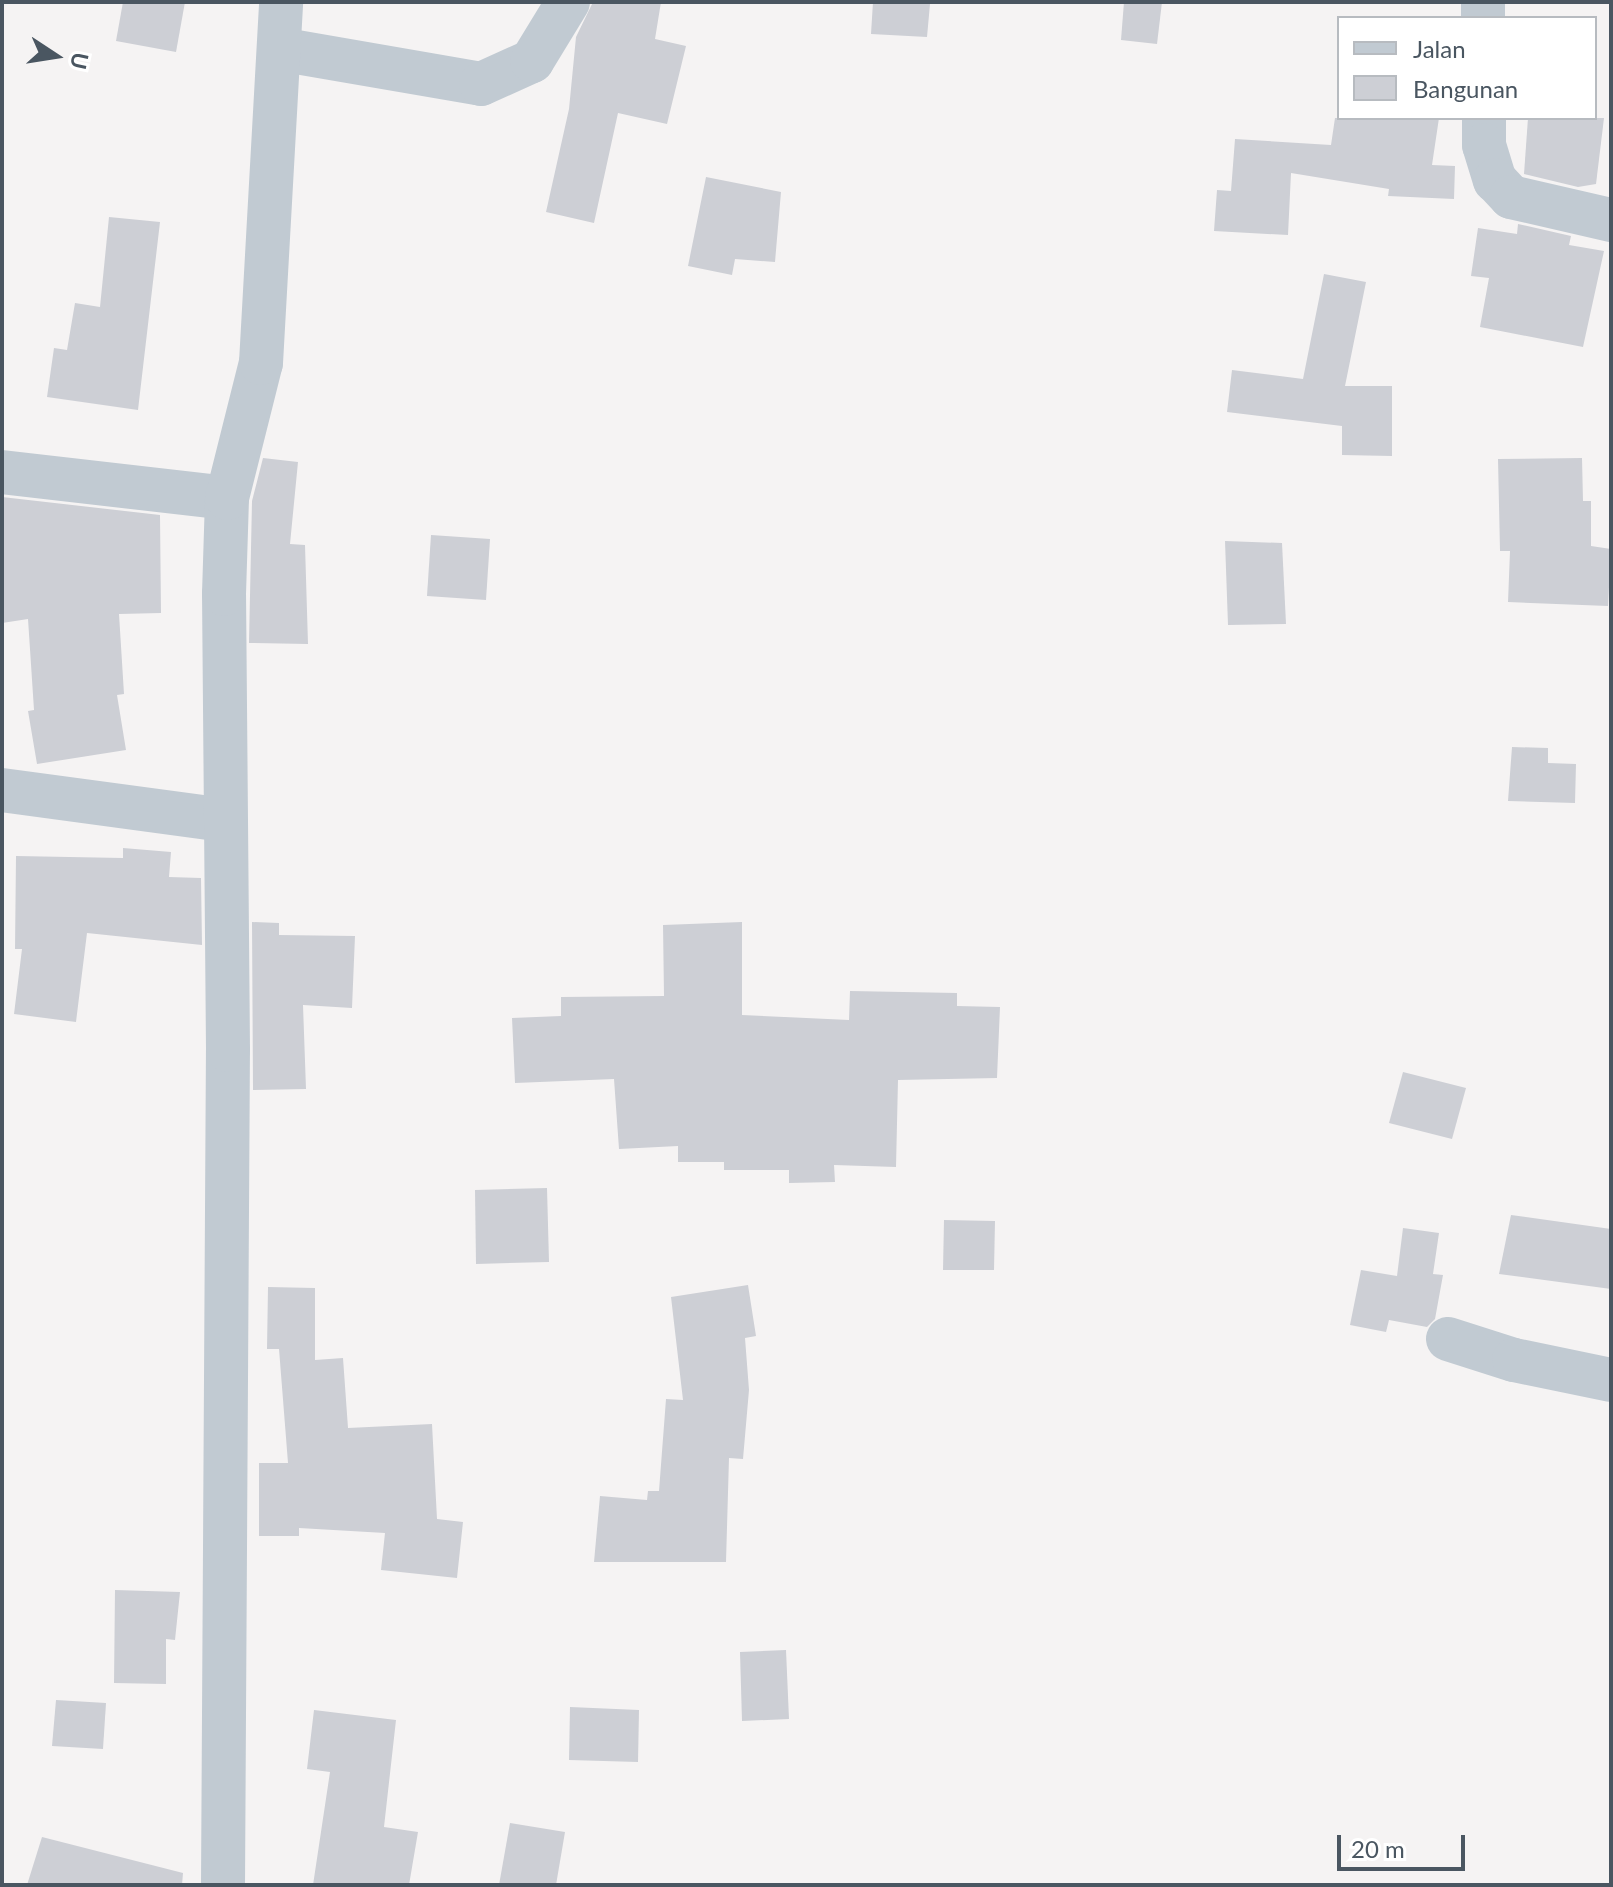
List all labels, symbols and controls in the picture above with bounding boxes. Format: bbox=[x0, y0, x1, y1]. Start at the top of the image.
north arrow bbox=[16, 16, 96, 96]
legend bbox=[1337, 16, 1597, 120]
text: Jalan bbox=[1413, 34, 1466, 63]
text: U bbox=[65, 50, 95, 72]
text: Bangunan bbox=[1413, 74, 1518, 103]
scale bar bbox=[1341, 1819, 1469, 1869]
text: 20 m bbox=[1351, 1834, 1405, 1863]

